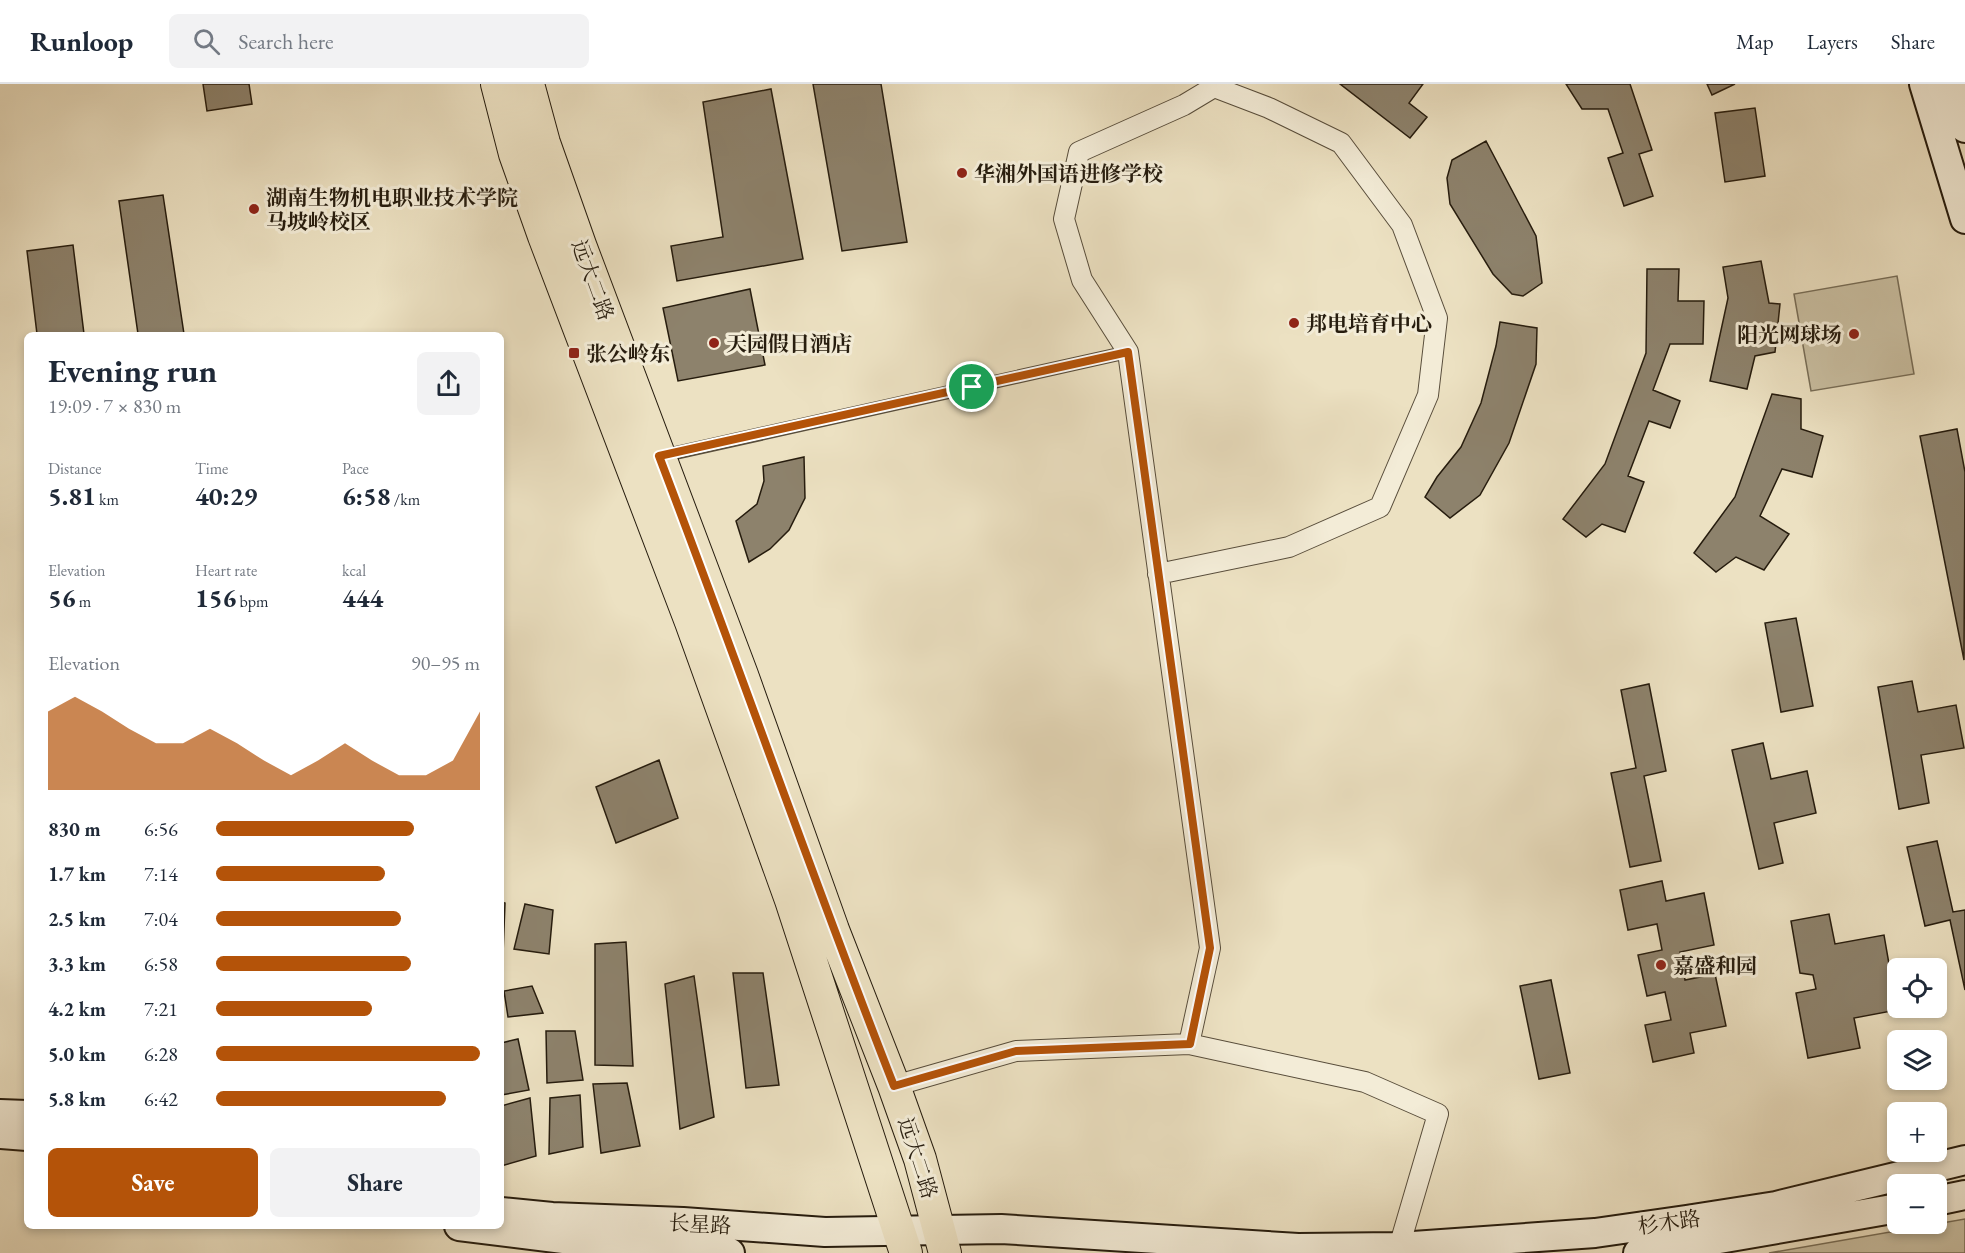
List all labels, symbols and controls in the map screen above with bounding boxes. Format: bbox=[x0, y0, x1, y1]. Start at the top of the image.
search box bbox=[169, 14, 589, 68]
text: Runloop bbox=[30, 23, 133, 59]
icon: search bbox=[190, 25, 223, 58]
text: Search here bbox=[238, 27, 334, 56]
text: Map bbox=[1736, 28, 1774, 55]
text: Layers bbox=[1807, 28, 1858, 55]
text: Share bbox=[1891, 28, 1935, 55]
place label: 华湘外国语进修学校 bbox=[974, 160, 1163, 187]
marker: 华湘外国语进修学校 bbox=[955, 166, 969, 180]
place label: 湖南生物机电职业技术学院 马坡岭校区 bbox=[266, 184, 518, 235]
marker: 湖南生物机电职业技术学院 马坡岭校区 bbox=[247, 202, 261, 216]
street label: 远大二路 bbox=[566, 236, 620, 324]
place label: 邦电培育中心 bbox=[1306, 310, 1432, 337]
marker: 邦电培育中心 bbox=[1287, 316, 1301, 330]
place label: 阳光网球场 bbox=[1737, 321, 1842, 348]
marker: 阳光网球场 bbox=[1847, 327, 1861, 341]
place label: 天园假日酒店 bbox=[726, 330, 852, 357]
marker: 天园假日酒店 bbox=[707, 336, 721, 350]
place label: 张公岭东 bbox=[586, 340, 670, 367]
marker: 张公岭东 bbox=[567, 346, 581, 360]
text: Evening run bbox=[48, 349, 217, 392]
button: share bbox=[417, 352, 480, 415]
pin bbox=[946, 361, 997, 412]
icon: arrive bbox=[955, 370, 988, 403]
text: 19:09 · 7 × 830 m bbox=[48, 393, 181, 419]
text: Distance bbox=[48, 458, 101, 479]
text: Time bbox=[195, 458, 228, 479]
text: Pace bbox=[342, 458, 369, 479]
text: 5.81 bbox=[48, 479, 96, 513]
text: 40:29 bbox=[195, 479, 257, 513]
text: 6:58 bbox=[342, 479, 391, 513]
text: km bbox=[96, 489, 119, 510]
text: /km bbox=[391, 489, 420, 510]
text: Elevation bbox=[48, 560, 106, 581]
text: Heart rate bbox=[195, 560, 257, 581]
text: kcal bbox=[342, 560, 366, 581]
text: 56 bbox=[48, 581, 76, 615]
text: 156 bbox=[195, 581, 236, 615]
text: 444 bbox=[342, 581, 383, 615]
text: m bbox=[76, 591, 91, 612]
text: bpm bbox=[236, 591, 268, 612]
text: Elevation bbox=[48, 650, 120, 676]
text: 90–95 m bbox=[411, 650, 480, 676]
text: 830 m bbox=[48, 816, 101, 842]
text: 6:56 bbox=[144, 816, 178, 842]
text: 1.7 km bbox=[48, 861, 106, 887]
text: 7:14 bbox=[144, 861, 178, 887]
text: 2.5 km bbox=[48, 906, 106, 932]
text: 7:04 bbox=[144, 906, 178, 932]
text: 3.3 km bbox=[48, 951, 106, 977]
text: 6:58 bbox=[144, 951, 178, 977]
place label: 嘉盛和园 bbox=[1673, 952, 1757, 979]
marker: 嘉盛和园 bbox=[1654, 958, 1668, 972]
map controls bbox=[1887, 958, 1947, 1234]
button: locate bbox=[1887, 958, 1947, 1018]
text: 4.2 km bbox=[48, 996, 106, 1022]
text: 7:21 bbox=[144, 996, 178, 1022]
button: layers bbox=[1887, 1030, 1947, 1090]
text: 5.0 km bbox=[48, 1041, 106, 1067]
text: 6:28 bbox=[144, 1041, 178, 1067]
text: 5.8 km bbox=[48, 1086, 106, 1112]
text: 6:42 bbox=[144, 1086, 178, 1112]
button: + bbox=[1887, 1102, 1947, 1162]
street label: 远大二路 bbox=[892, 1114, 944, 1202]
button: Save bbox=[48, 1148, 258, 1217]
button: Share bbox=[270, 1148, 480, 1217]
button: − bbox=[1887, 1174, 1947, 1234]
street label: 杉木路 bbox=[1636, 1204, 1702, 1240]
street label: 长星路 bbox=[668, 1209, 732, 1239]

